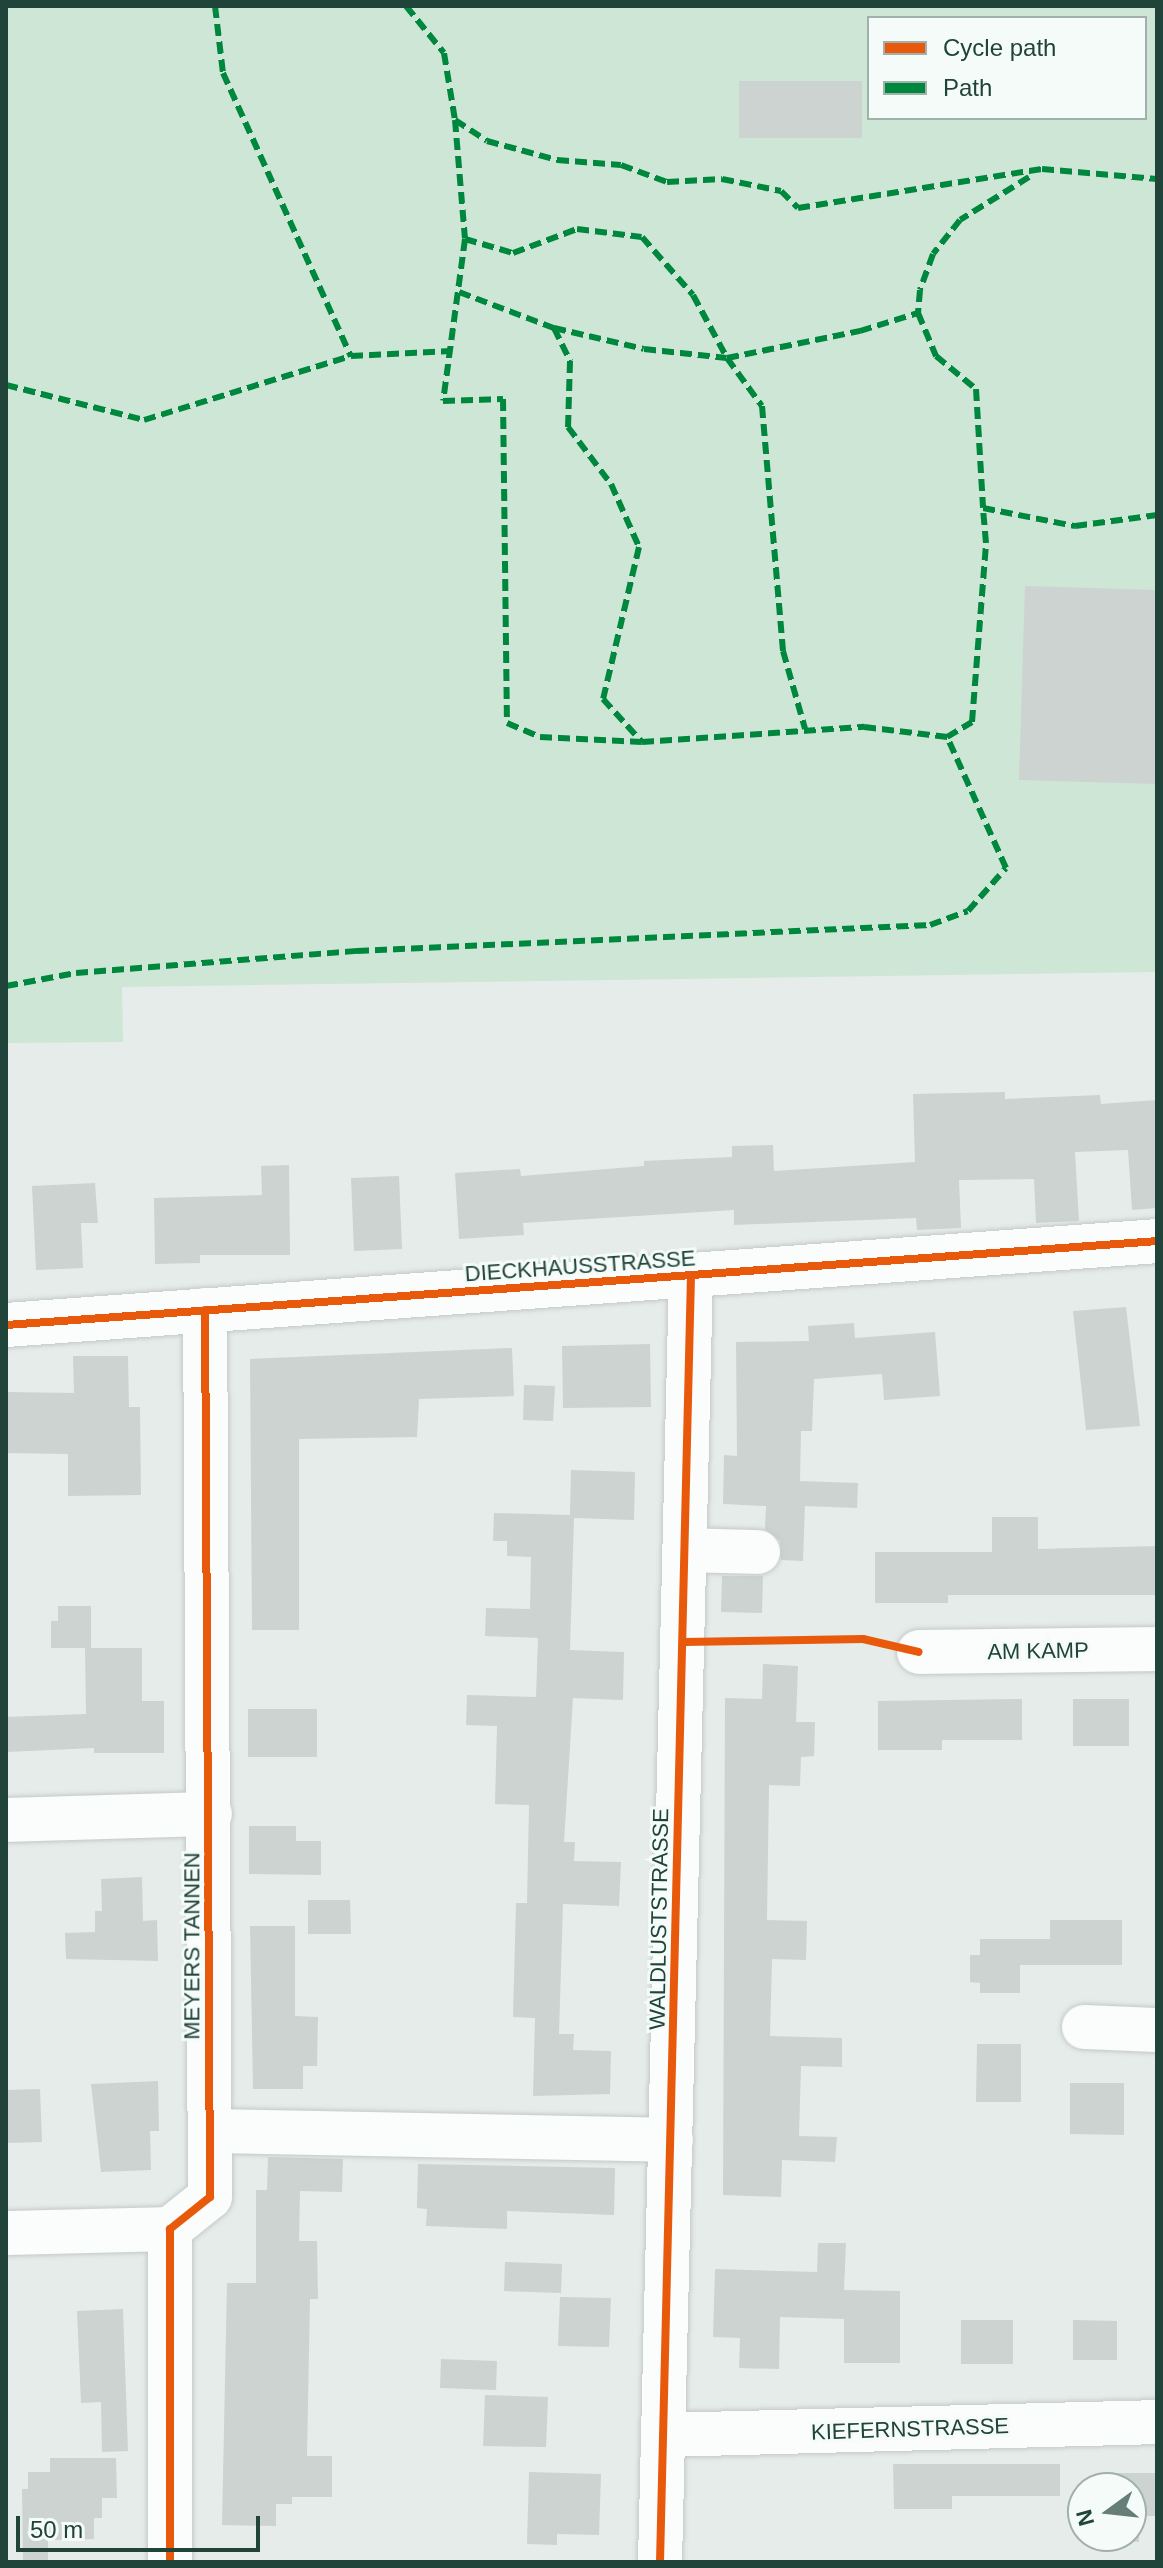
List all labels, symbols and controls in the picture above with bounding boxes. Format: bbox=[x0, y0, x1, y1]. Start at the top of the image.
legend bbox=[867, 16, 1147, 120]
text: Cycle path bbox=[943, 34, 1056, 61]
text: Path bbox=[943, 74, 992, 101]
street label: DIECKHAUSSTRASSE bbox=[464, 1245, 696, 1287]
street label: AM KAMP bbox=[987, 1637, 1089, 1665]
street label: WALDLUSTSTRASSE bbox=[644, 1808, 674, 2030]
street label: MEYERS TANNEN bbox=[179, 1852, 205, 2040]
street label: KIEFERNSTRASSE bbox=[811, 2412, 1009, 2446]
north arrow bbox=[1067, 2472, 1147, 2552]
scale bar bbox=[20, 2500, 264, 2550]
text: N bbox=[1071, 2507, 1099, 2529]
text: 50 m bbox=[30, 2516, 83, 2543]

